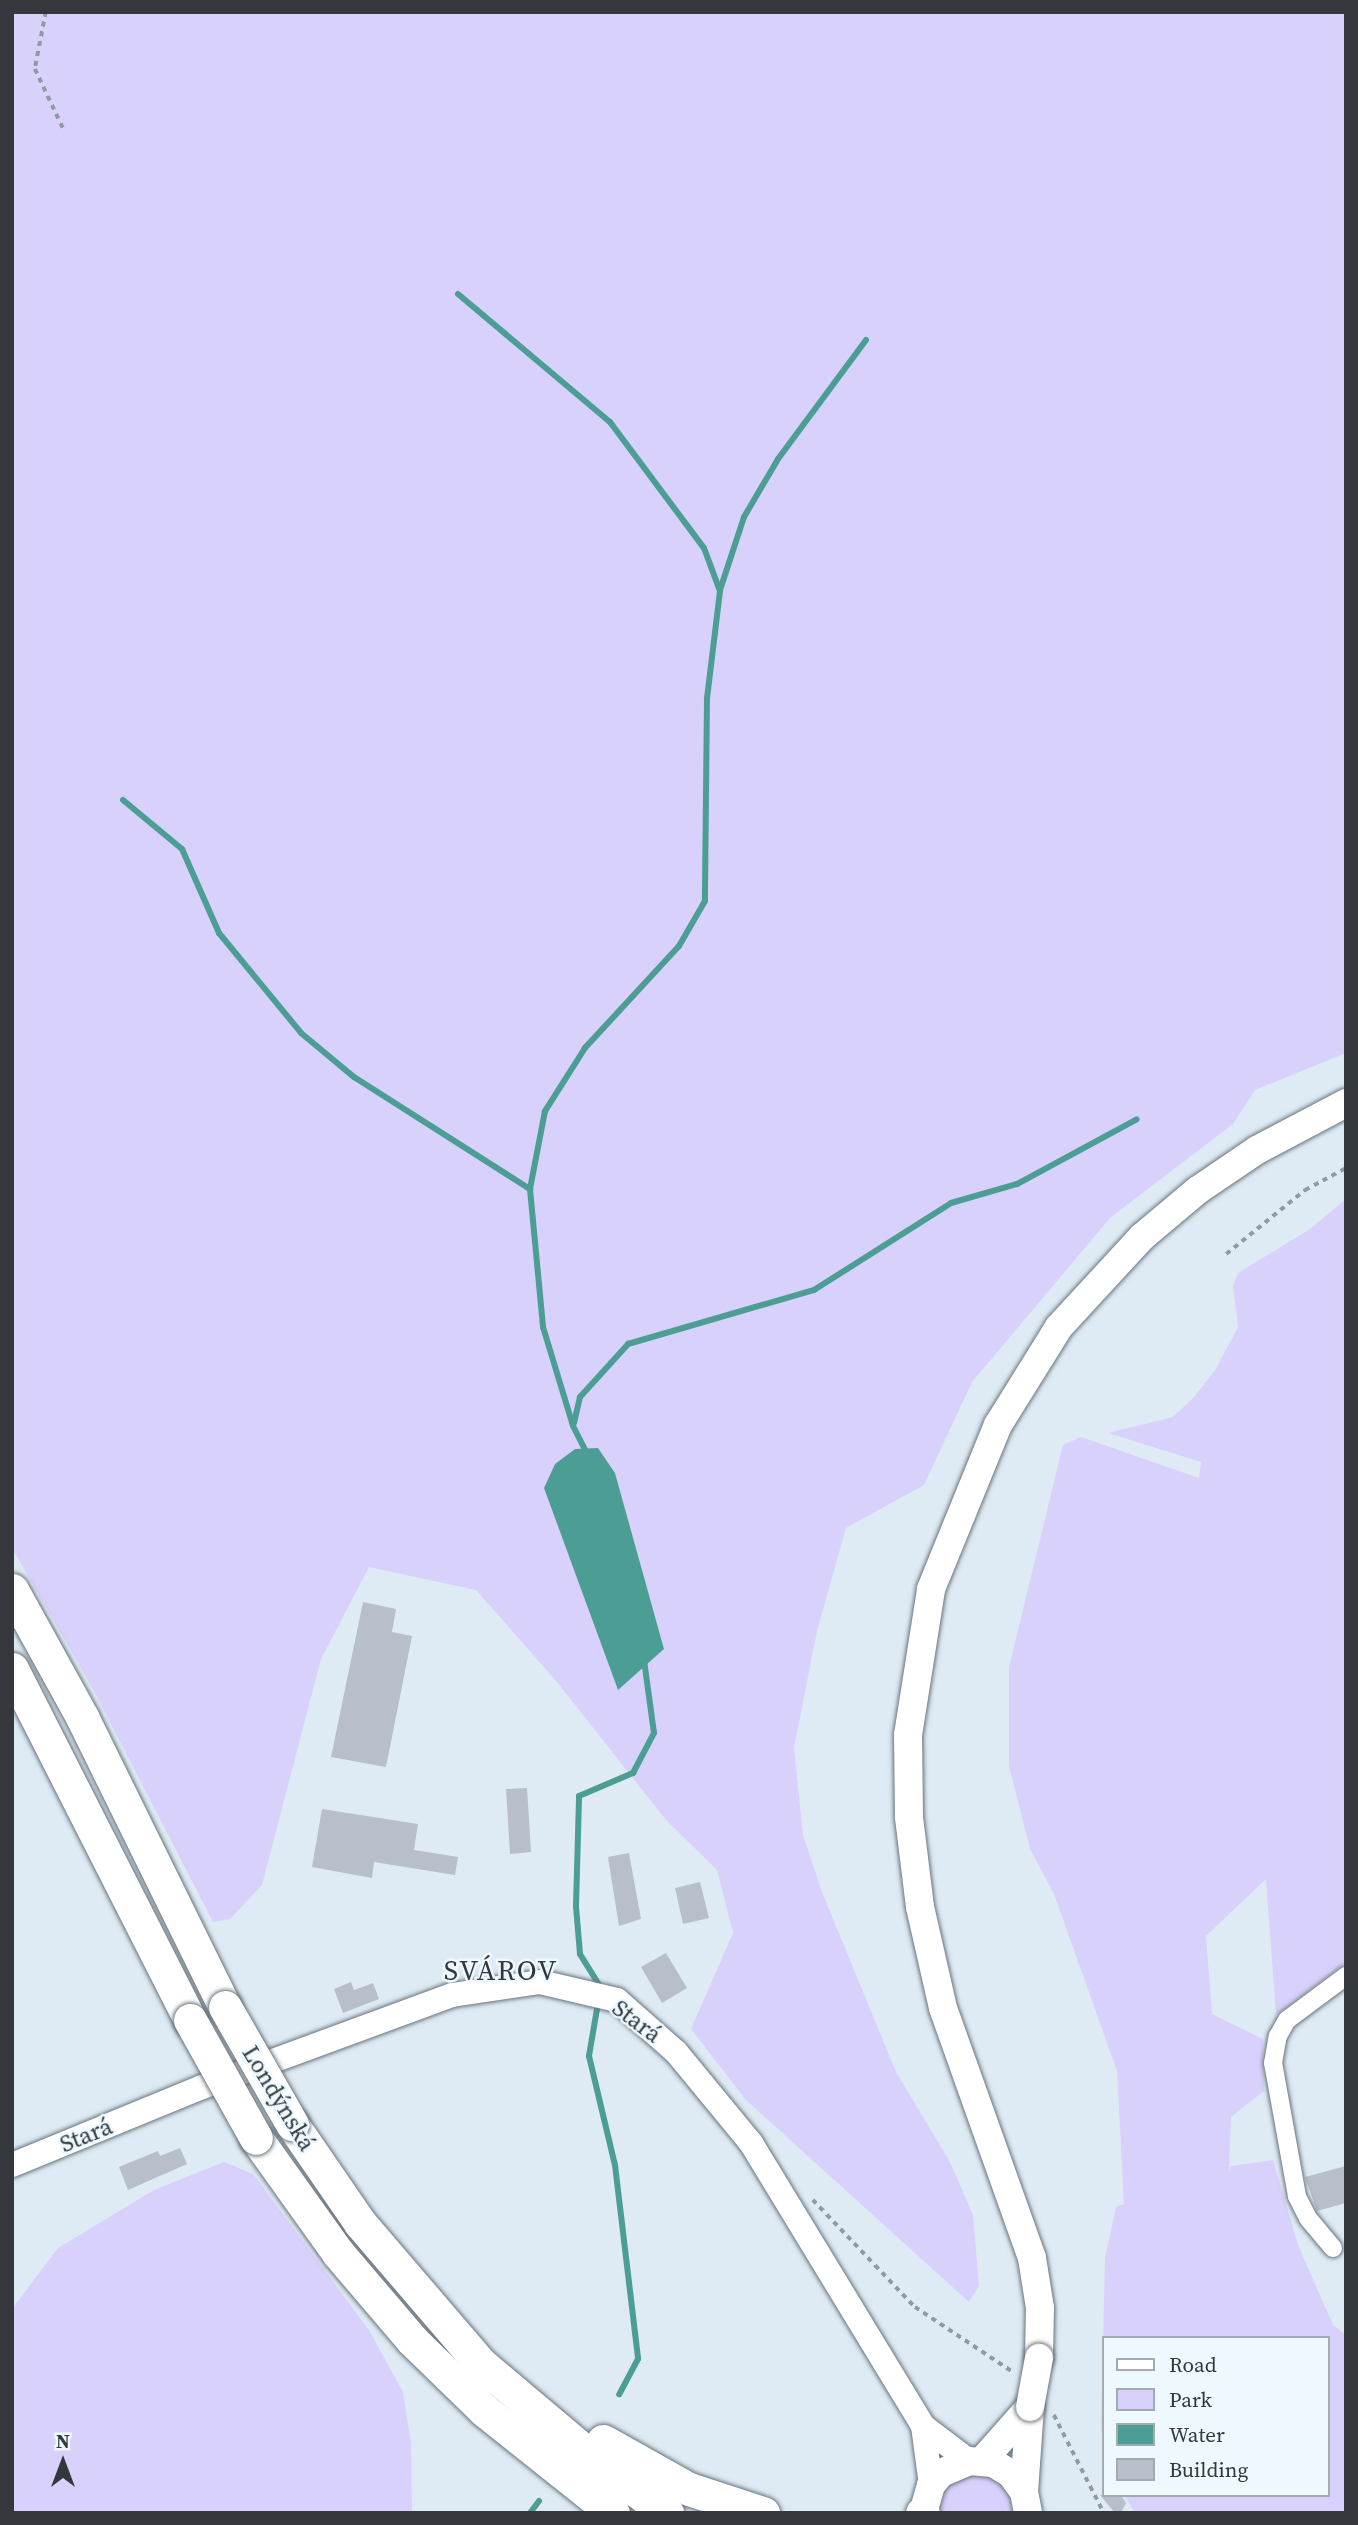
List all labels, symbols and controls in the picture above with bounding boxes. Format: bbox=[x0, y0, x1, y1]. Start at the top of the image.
district label: SVÁROV bbox=[444, 1953, 558, 1987]
street label: Stará bbox=[607, 1993, 667, 2049]
street label: Londýnská bbox=[236, 2040, 322, 2156]
street label: Stará bbox=[56, 2112, 116, 2158]
legend bbox=[1102, 2336, 1330, 2497]
text: Road bbox=[1169, 2350, 1217, 2379]
text: Park bbox=[1169, 2385, 1212, 2414]
text: Water bbox=[1169, 2420, 1225, 2449]
north arrow bbox=[28, 2427, 98, 2497]
text: N bbox=[56, 2428, 70, 2454]
text: Building bbox=[1169, 2455, 1248, 2484]

